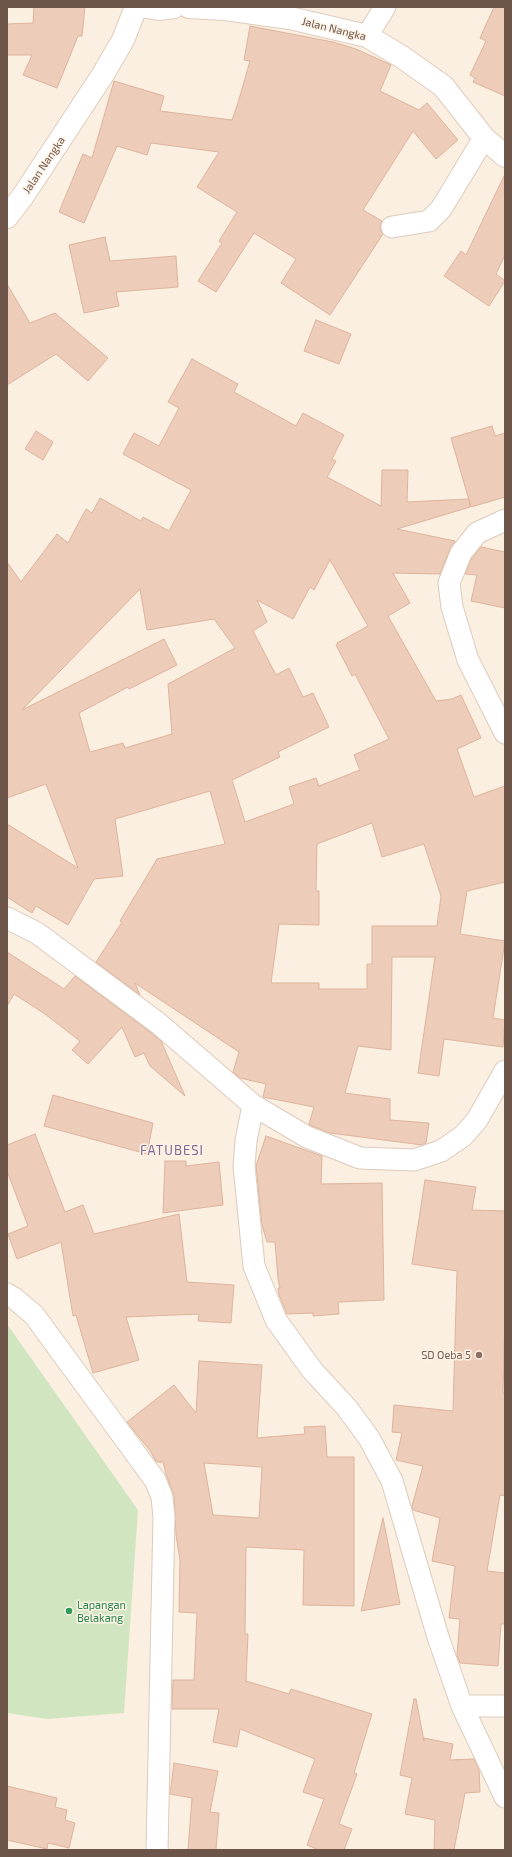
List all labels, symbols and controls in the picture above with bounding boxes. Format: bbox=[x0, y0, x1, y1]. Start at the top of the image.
street label: Jalan Nangka bbox=[300, 15, 368, 43]
street label: Jalan Nangka bbox=[20, 134, 68, 196]
district label: FATUBESI bbox=[140, 1143, 204, 1159]
place label: SD Oeba 5 bbox=[421, 1348, 471, 1362]
marker: SD Oeba 5 bbox=[474, 1350, 484, 1360]
place label: Lapangan Belakang bbox=[77, 1598, 126, 1624]
marker: Lapangan Belakang bbox=[64, 1606, 74, 1616]

